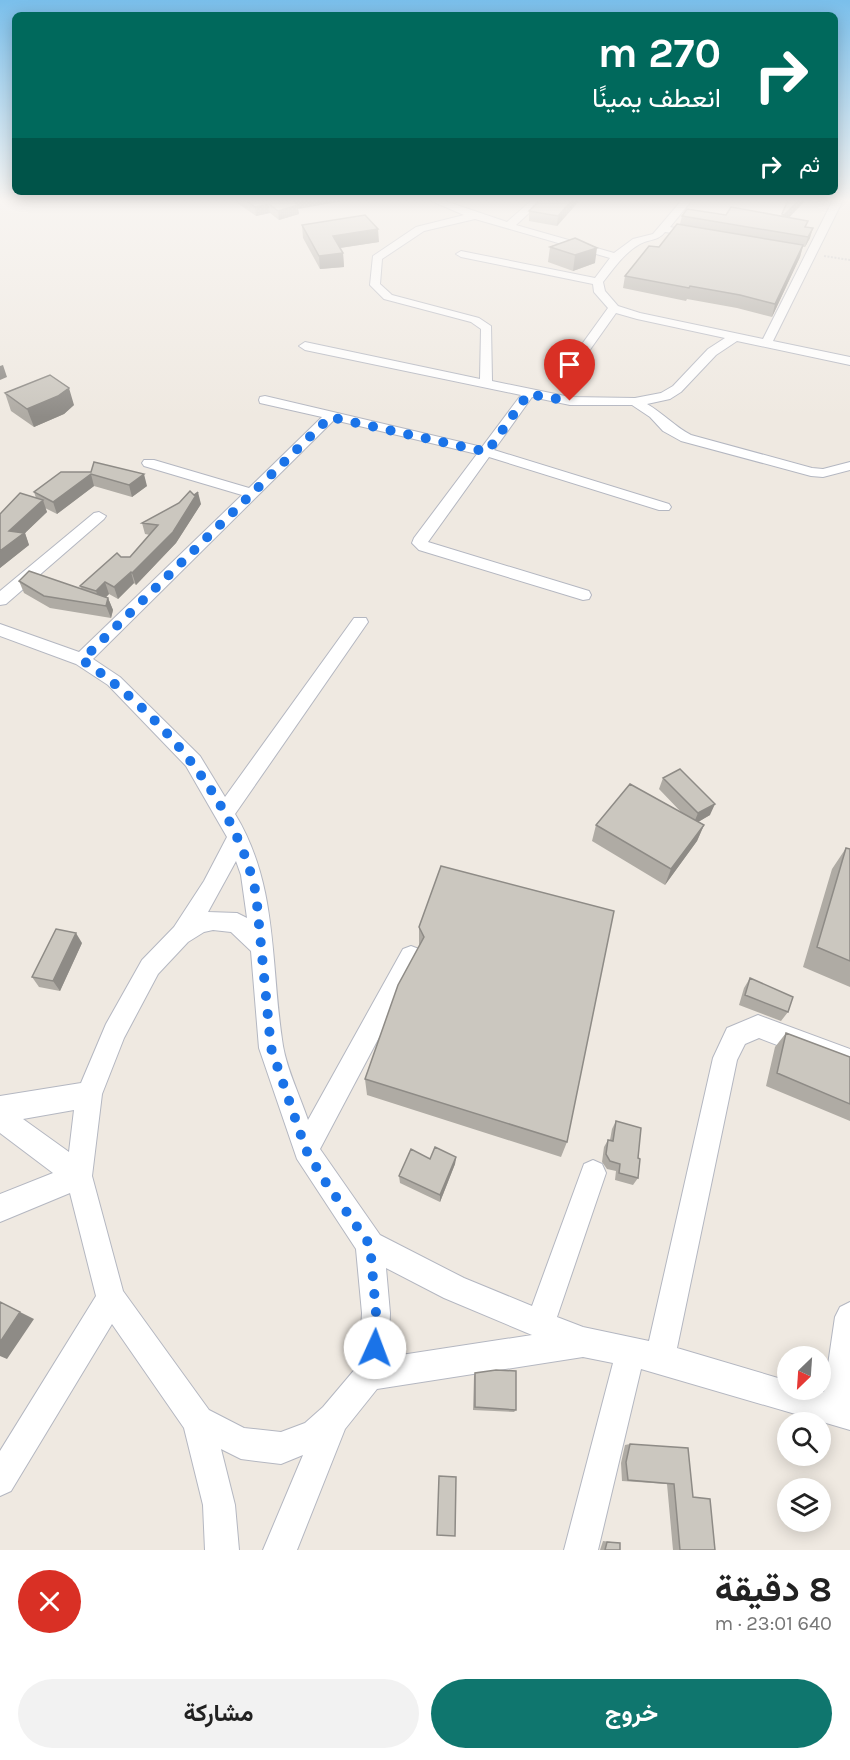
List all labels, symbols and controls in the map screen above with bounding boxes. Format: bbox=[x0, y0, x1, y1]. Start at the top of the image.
text: 270 m bbox=[598, 28, 721, 78]
icon: right bbox=[742, 36, 820, 114]
text: انعطف يمينًا bbox=[592, 82, 721, 114]
icon: right bbox=[754, 150, 787, 183]
text: ثم bbox=[799, 152, 820, 178]
pin bbox=[544, 339, 595, 401]
icon: arrive bbox=[553, 348, 586, 381]
position arrow bbox=[343, 1316, 407, 1380]
north arrow bbox=[777, 1346, 831, 1400]
map controls bbox=[777, 1346, 831, 1532]
button: search bbox=[777, 1412, 831, 1466]
button: layers bbox=[777, 1478, 831, 1532]
text: 8 دقيقة bbox=[715, 1568, 832, 1610]
button: close bbox=[18, 1570, 81, 1633]
text: 640 m · 23:01 bbox=[714, 1612, 832, 1635]
button: مشاركة bbox=[18, 1679, 419, 1748]
button: خروج bbox=[431, 1679, 832, 1748]

